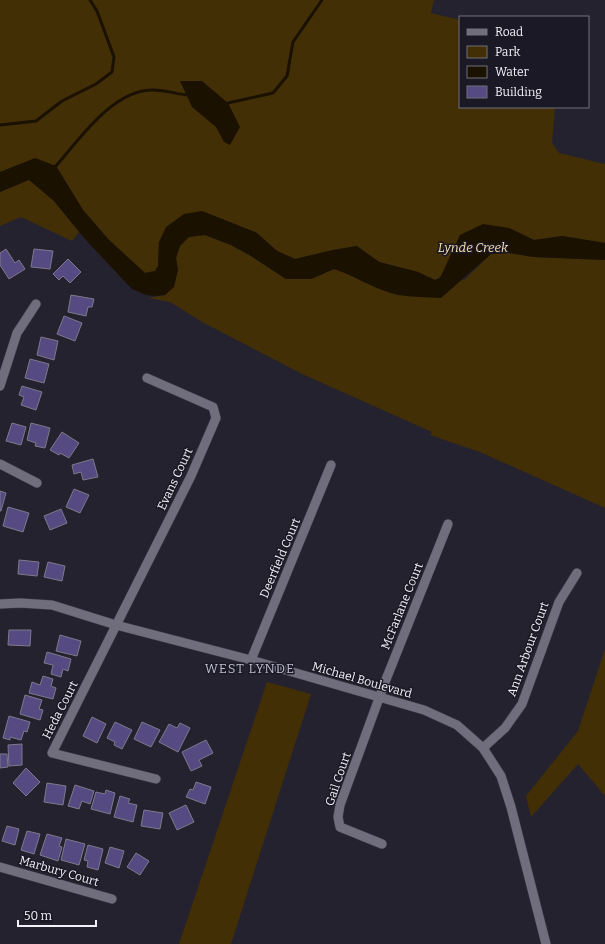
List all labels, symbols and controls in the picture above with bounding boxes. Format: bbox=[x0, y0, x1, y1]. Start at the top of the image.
legend bbox=[459, 16, 589, 108]
text: Road bbox=[495, 25, 523, 39]
text: Park bbox=[495, 45, 521, 59]
text: Water bbox=[495, 65, 530, 79]
text: Building bbox=[495, 85, 542, 99]
water label: Lynde Creek bbox=[438, 240, 509, 255]
street label: Evans Court bbox=[155, 445, 196, 512]
street label: Deerfield Court bbox=[257, 515, 303, 600]
street label: McFarlane Court bbox=[378, 560, 426, 652]
street label: Ann Arbour Court bbox=[504, 599, 552, 698]
street label: Michael Boulevard bbox=[310, 659, 414, 701]
district label: WEST LYNDE bbox=[205, 661, 295, 676]
street label: Heda Court bbox=[39, 678, 81, 741]
street label: Gail Court bbox=[322, 750, 354, 808]
street label: Marbury Court bbox=[18, 853, 101, 889]
scale bar bbox=[18, 902, 96, 928]
text: 50 m bbox=[24, 909, 53, 923]

